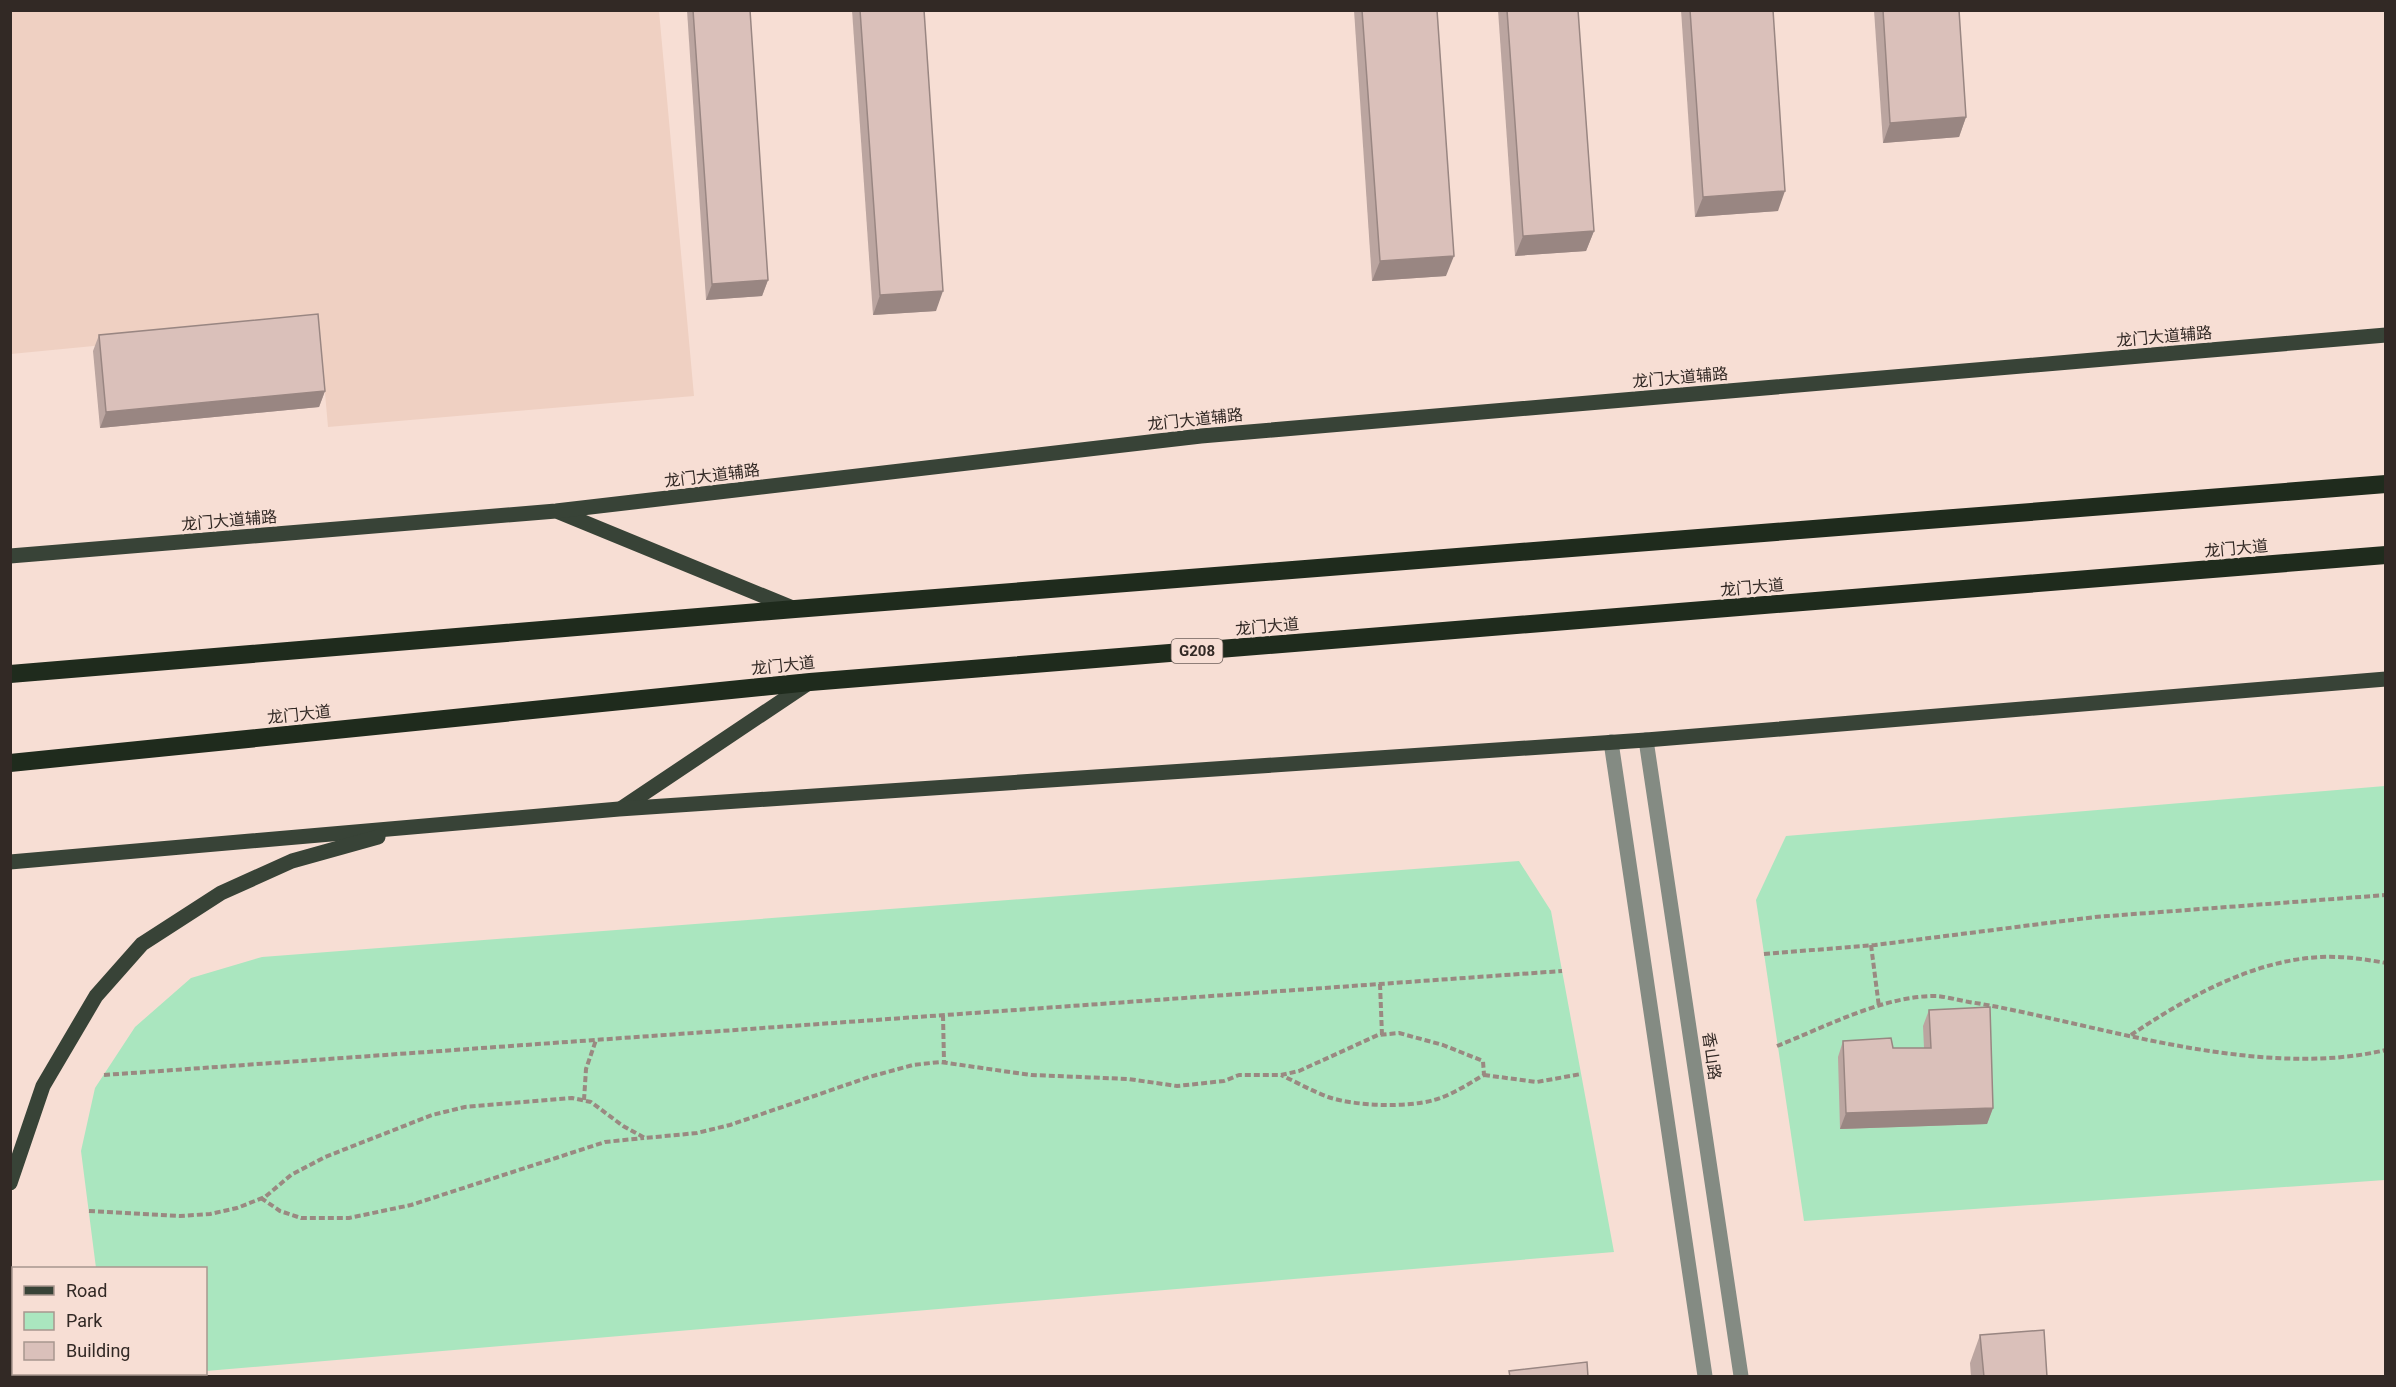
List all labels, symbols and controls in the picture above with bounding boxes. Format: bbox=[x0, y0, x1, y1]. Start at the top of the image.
street label: 龙门大道辅路 bbox=[2115, 323, 2213, 350]
street label: 龙门大道辅路 bbox=[1631, 364, 1729, 391]
street label: 龙门大道辅路 bbox=[1146, 405, 1244, 434]
street label: 龙门大道辅路 bbox=[663, 460, 761, 491]
street label: 龙门大道辅路 bbox=[180, 507, 278, 534]
street label: 龙门大道 bbox=[2203, 536, 2269, 561]
street label: 龙门大道 bbox=[1719, 575, 1785, 600]
street label: 龙门大道 bbox=[1234, 614, 1300, 639]
road number: G208 bbox=[1172, 639, 1222, 663]
street label: 龙门大道 bbox=[750, 653, 816, 678]
street label: 龙门大道 bbox=[266, 702, 332, 727]
street label: 香山路 bbox=[1699, 1031, 1724, 1081]
legend bbox=[12, 1267, 207, 1375]
text: Road bbox=[66, 1280, 107, 1301]
text: Park bbox=[66, 1310, 103, 1331]
text: Building bbox=[66, 1340, 130, 1361]

